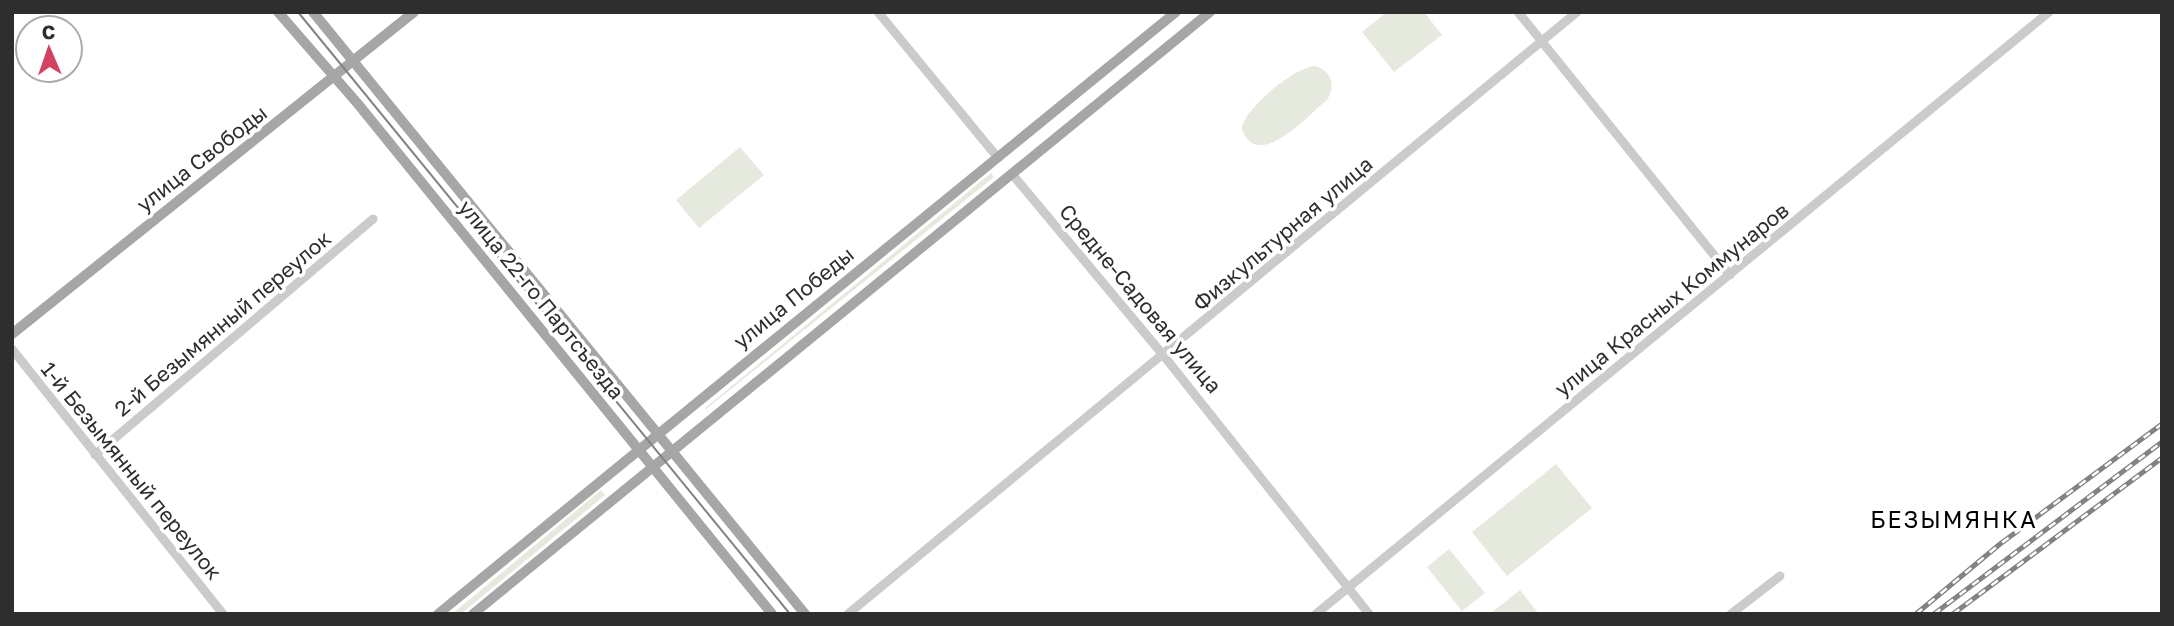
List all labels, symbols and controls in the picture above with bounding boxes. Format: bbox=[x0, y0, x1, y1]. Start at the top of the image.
north arrow bbox=[14, 14, 84, 84]
text: С bbox=[41, 20, 56, 43]
street label: улица Свободы bbox=[131, 99, 272, 217]
street label: Физкультурная улица bbox=[1187, 150, 1378, 316]
street label: улица 22-го Партсъезда bbox=[453, 195, 630, 404]
street label: улица Красных Коммунаров bbox=[1549, 197, 1794, 402]
street label: Средне-Садовая улица bbox=[1054, 199, 1227, 398]
street label: 2-й Безымянный переулок bbox=[109, 225, 336, 421]
street label: улица Победы bbox=[728, 241, 859, 354]
street label: 1-й Безымянный переулок bbox=[36, 356, 228, 584]
district label: БЕЗЫМЯНКА bbox=[1870, 505, 2038, 533]

